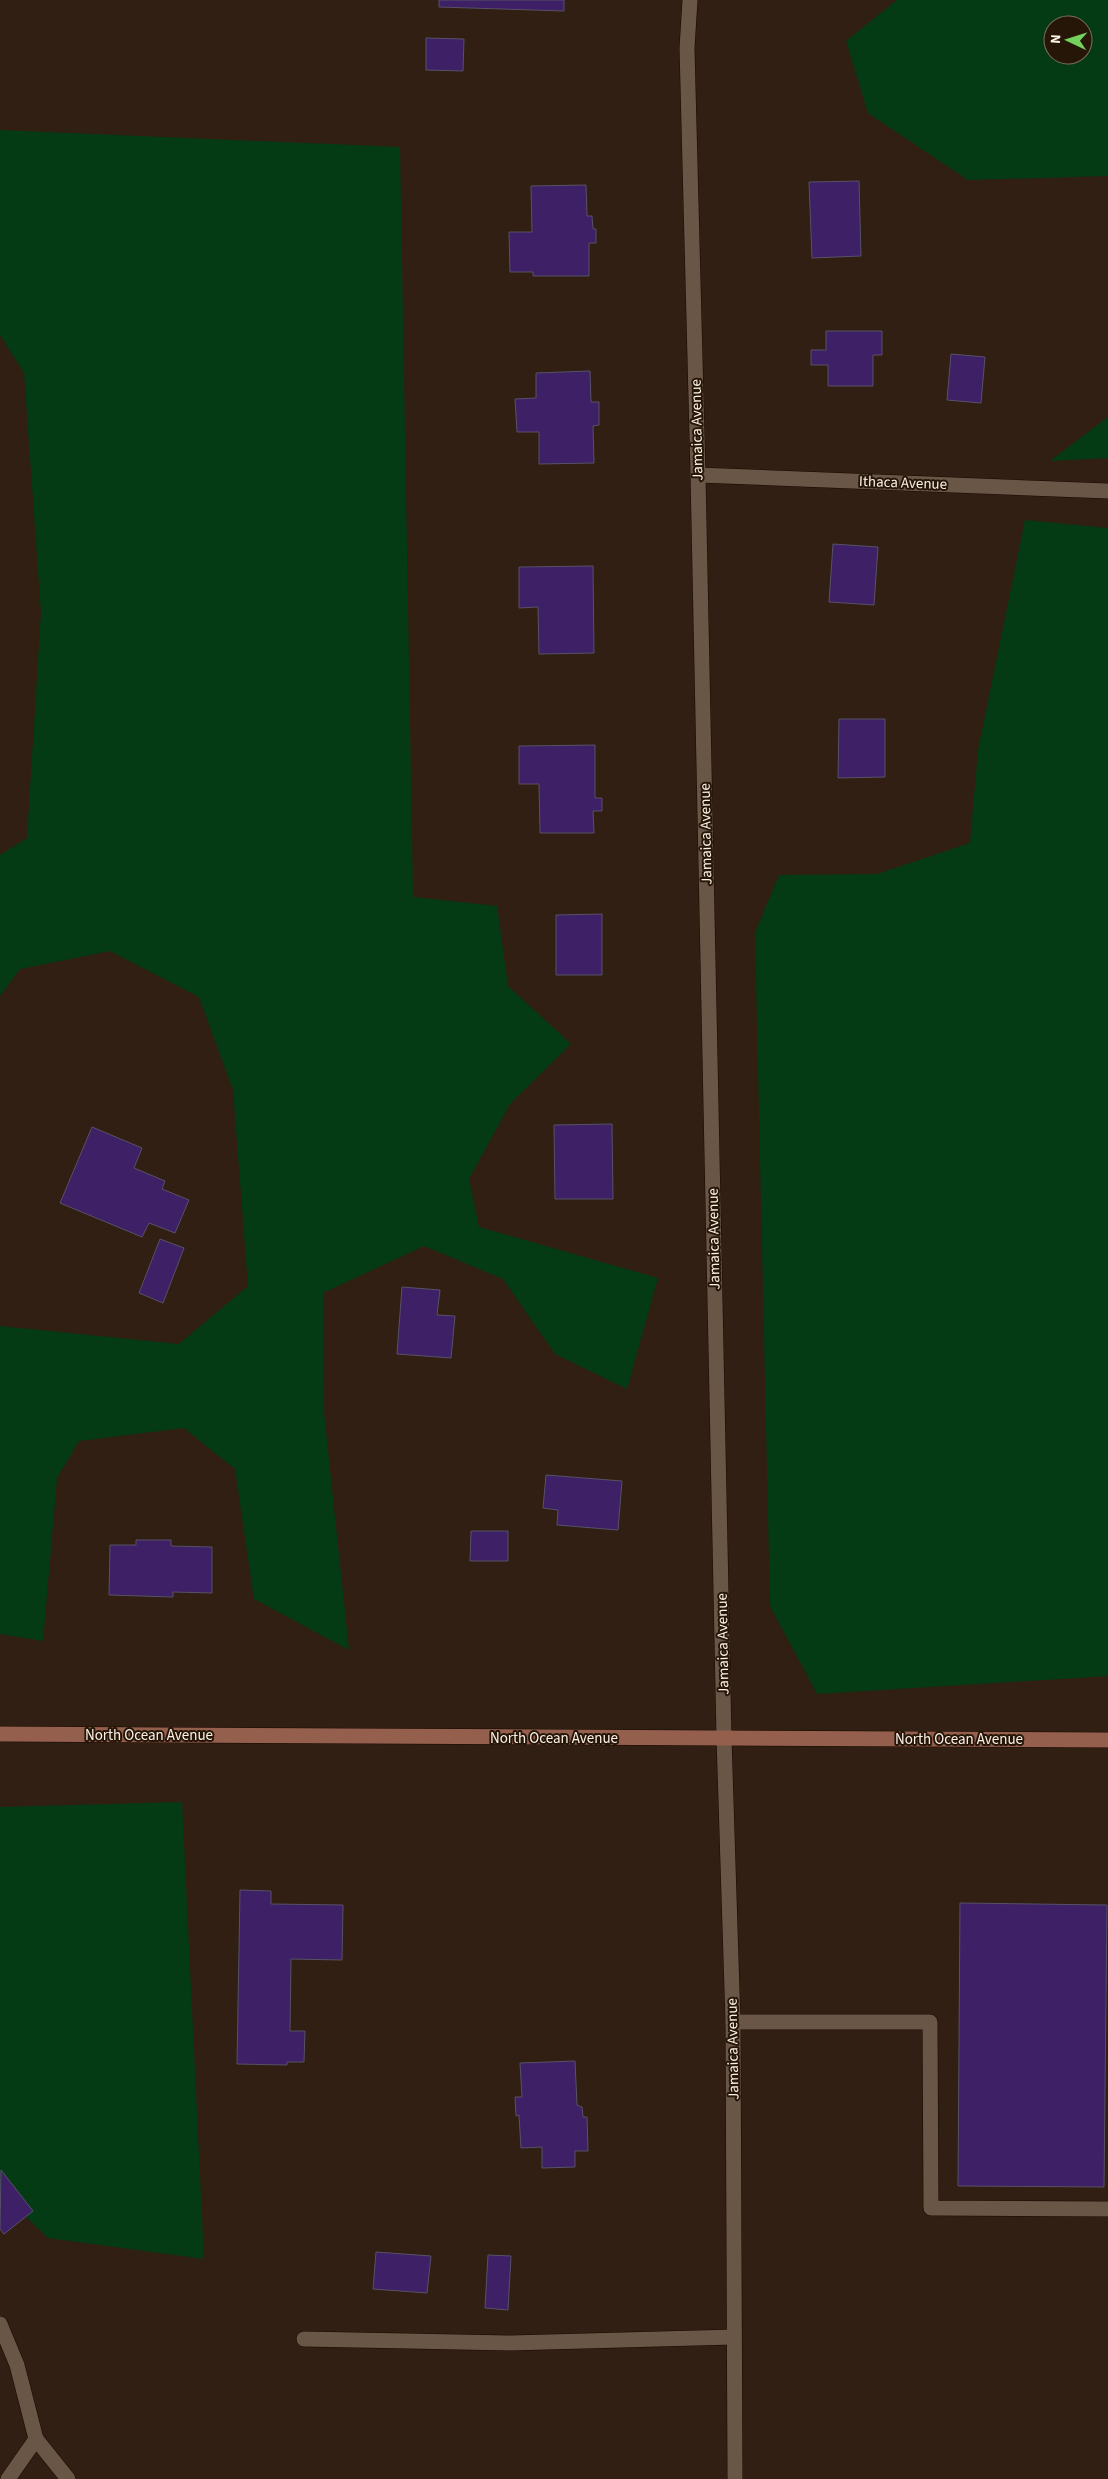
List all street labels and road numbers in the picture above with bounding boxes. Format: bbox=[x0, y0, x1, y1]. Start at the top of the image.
street label: Jamaica Avenue bbox=[686, 379, 708, 481]
street label: Ithaca Avenue bbox=[859, 471, 947, 495]
street label: Jamaica Avenue bbox=[695, 783, 717, 885]
street label: Jamaica Avenue bbox=[703, 1188, 725, 1290]
street label: Jamaica Avenue bbox=[712, 1593, 734, 1695]
street label: North Ocean Avenue bbox=[85, 1725, 213, 1746]
street label: North Ocean Avenue bbox=[490, 1728, 618, 1749]
street label: North Ocean Avenue bbox=[895, 1729, 1023, 1750]
street label: Jamaica Avenue bbox=[722, 1998, 744, 2100]

